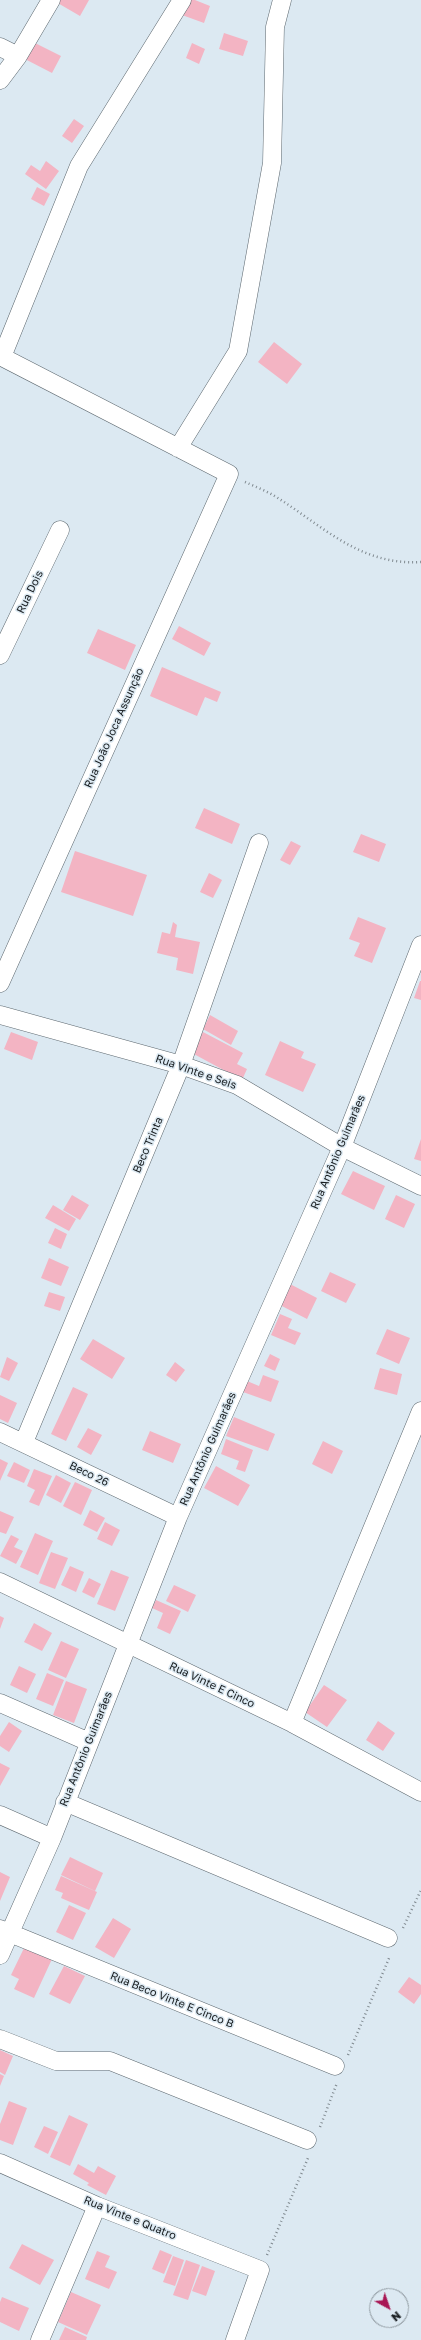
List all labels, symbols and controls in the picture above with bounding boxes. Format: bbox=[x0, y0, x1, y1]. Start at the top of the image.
street label: Rua Dois bbox=[14, 568, 46, 616]
street label: Rua João Joca Assunção bbox=[82, 666, 146, 790]
street label: Rua Vinte e Seis bbox=[154, 1052, 238, 1092]
street label: Rua Antônio Guimarães bbox=[308, 1093, 368, 1211]
street label: Beco Trinta bbox=[130, 1115, 166, 1175]
street label: Rua Antônio Guimarães bbox=[177, 1390, 239, 1508]
street label: Beco 26 bbox=[67, 1459, 111, 1489]
street label: Rua Vinte E Cinco bbox=[167, 1659, 257, 1711]
street label: Rua Antônio Guimarães bbox=[57, 1690, 115, 1808]
street label: Rua Beco Vinte E Cinco B bbox=[108, 1969, 236, 2031]
street label: Rua Vinte e Quatro bbox=[82, 2193, 178, 2243]
north arrow bbox=[369, 2288, 409, 2328]
text: N bbox=[389, 2309, 404, 2324]

